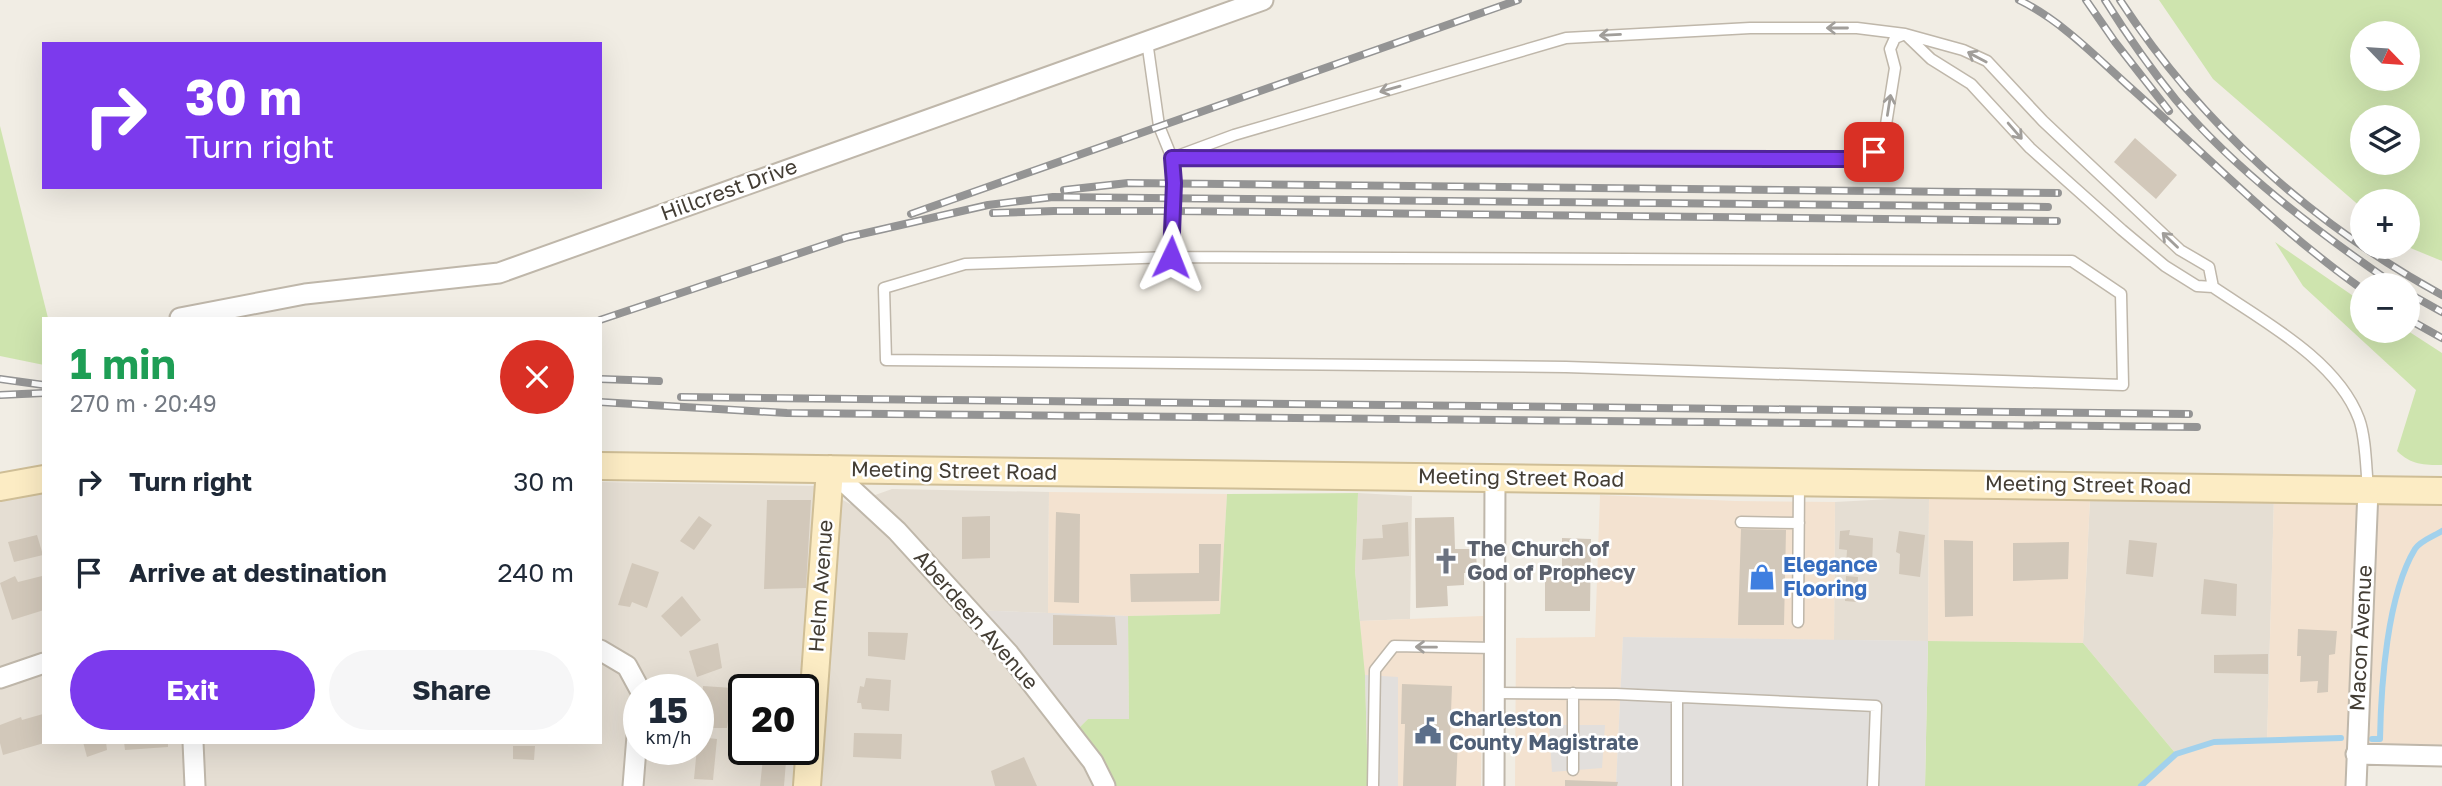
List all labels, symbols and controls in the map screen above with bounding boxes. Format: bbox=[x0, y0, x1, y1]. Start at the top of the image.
one-way arrow bbox=[1826, 21, 1849, 35]
north arrow bbox=[2350, 21, 2420, 91]
map controls bbox=[2350, 21, 2420, 343]
one-way arrow bbox=[1599, 29, 1622, 42]
one-way arrow bbox=[1967, 49, 1988, 63]
text: 30 m bbox=[185, 67, 302, 126]
icon: right bbox=[70, 70, 161, 161]
one-way arrow bbox=[1379, 84, 1401, 97]
one-way arrow bbox=[1883, 94, 1896, 116]
button: layers bbox=[2350, 105, 2420, 175]
pin bbox=[1844, 122, 1904, 182]
one-way arrow bbox=[2007, 122, 2023, 140]
text: Turn right bbox=[185, 127, 334, 165]
icon: arrive bbox=[1855, 133, 1893, 171]
street label: Hillcrest Drive bbox=[657, 152, 800, 226]
button: + bbox=[2350, 189, 2420, 259]
position arrow bbox=[1134, 220, 1208, 294]
one-way arrow bbox=[2162, 232, 2179, 249]
button: − bbox=[2350, 273, 2420, 343]
text: 1 min bbox=[70, 338, 176, 388]
button: close bbox=[500, 340, 574, 414]
text: 270 m · 20:49 bbox=[70, 389, 217, 417]
street label: Meeting Street Road bbox=[851, 455, 1057, 485]
street label: Meeting Street Road bbox=[1418, 462, 1624, 492]
icon: right bbox=[70, 463, 108, 501]
text: Turn right bbox=[129, 466, 252, 497]
text: 30 m bbox=[513, 466, 574, 497]
street label: Meeting Street Road bbox=[1985, 469, 2191, 499]
street label: Helm Avenue bbox=[802, 519, 838, 653]
place label: The Church of God of Prophecy bbox=[1467, 535, 1636, 585]
street label: Aberdeen Avenue bbox=[909, 544, 1045, 695]
church icon: The Church of God of Prophecy bbox=[1431, 546, 1461, 576]
place label: Elegance Flooring bbox=[1783, 551, 1878, 601]
icon: arrive bbox=[70, 554, 108, 592]
text: Arrive at destination bbox=[129, 557, 387, 588]
text: 240 m bbox=[497, 557, 574, 588]
shop icon: Elegance Flooring bbox=[1747, 562, 1777, 592]
street label: Macon Avenue bbox=[2343, 564, 2377, 712]
one-way arrow bbox=[1415, 640, 1438, 654]
button: Exit bbox=[70, 650, 315, 730]
button: Share bbox=[329, 650, 574, 730]
speed limit sign: 20 bbox=[728, 674, 819, 765]
text: 15 bbox=[649, 689, 688, 731]
place label: Charleston County Magistrate bbox=[1449, 705, 1639, 755]
public building icon: Charleston County Magistrate bbox=[1413, 716, 1443, 746]
text: km/h bbox=[646, 726, 691, 748]

